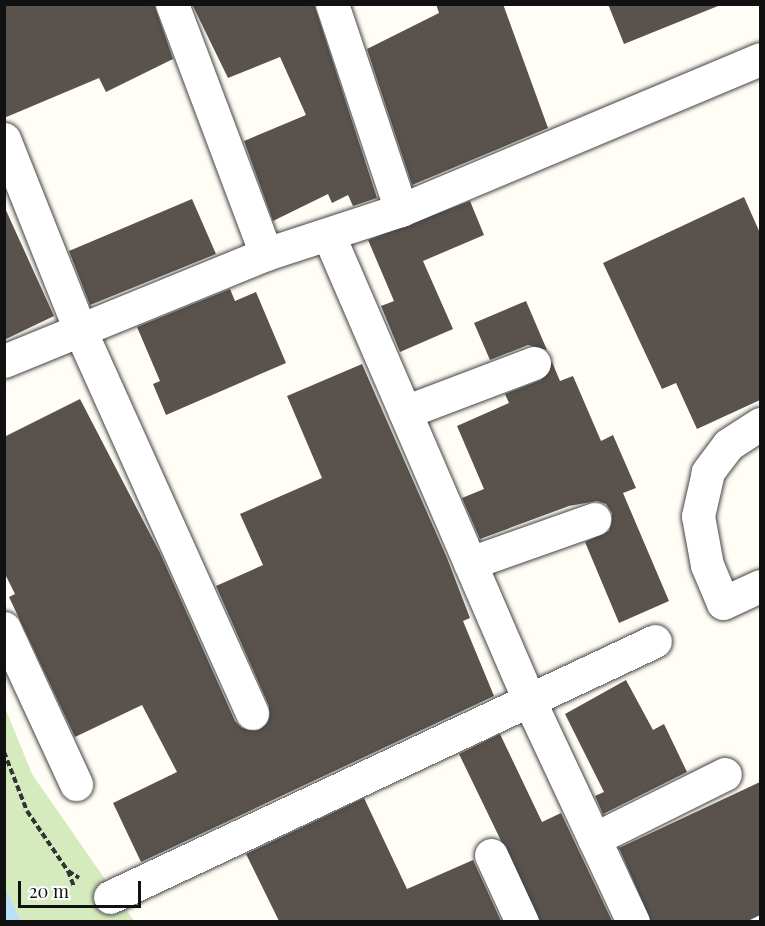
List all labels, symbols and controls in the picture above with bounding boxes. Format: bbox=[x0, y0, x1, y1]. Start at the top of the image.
scale bar bbox=[21, 869, 144, 907]
text: 20 m bbox=[29, 879, 69, 903]

